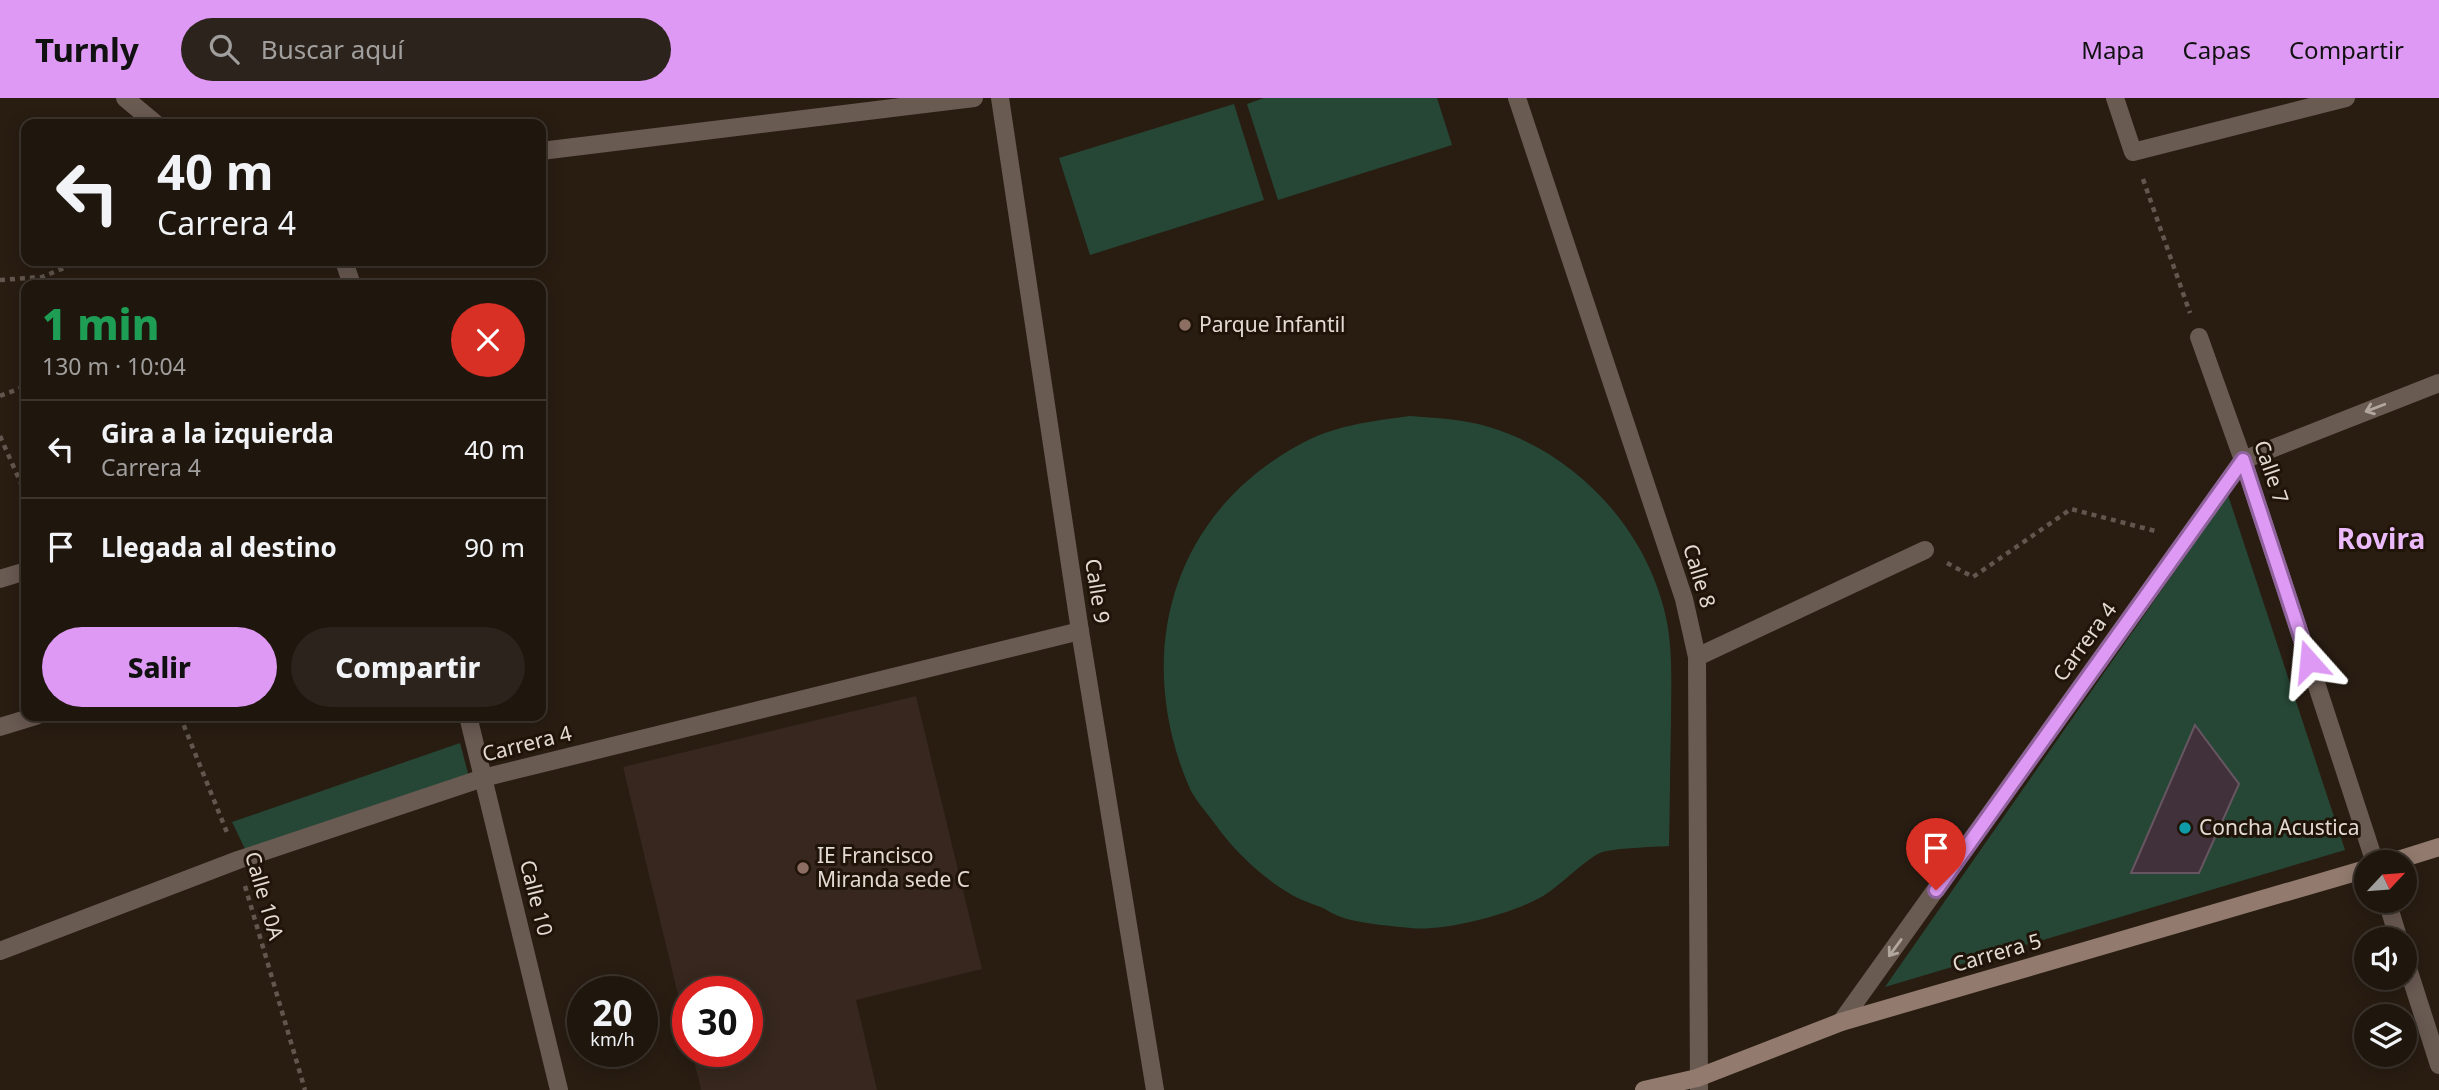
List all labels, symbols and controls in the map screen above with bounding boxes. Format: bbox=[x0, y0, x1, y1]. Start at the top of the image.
search box bbox=[181, 18, 671, 81]
text: Turnly bbox=[35, 27, 139, 72]
icon: search bbox=[205, 30, 243, 68]
text: Buscar aquí bbox=[261, 31, 404, 67]
text: Mapa bbox=[2081, 33, 2145, 66]
text: Capas bbox=[2183, 33, 2251, 66]
text: Compartir bbox=[2289, 33, 2404, 66]
text: 40 m bbox=[157, 138, 274, 204]
icon: left bbox=[42, 147, 133, 238]
text: Carrera 4 bbox=[157, 201, 296, 244]
text: 1 min bbox=[42, 295, 159, 352]
button: close bbox=[451, 303, 525, 377]
place label: Parque Infantil bbox=[1199, 310, 1345, 338]
marker: Parque Infantil bbox=[1177, 317, 1193, 333]
text: 130 m · 10:04 bbox=[42, 350, 186, 382]
one-way arrow bbox=[2365, 402, 2387, 415]
text: Gira a la izquierda bbox=[101, 415, 334, 451]
icon: left bbox=[42, 430, 80, 468]
text: 40 m bbox=[464, 431, 525, 467]
street label: Calle 7 bbox=[2248, 436, 2296, 507]
text: Carrera 4 bbox=[101, 451, 201, 483]
district label: Rovira bbox=[2337, 519, 2425, 557]
icon: arrive bbox=[42, 528, 80, 566]
text: Llegada al destino bbox=[101, 529, 337, 565]
text: 90 m bbox=[464, 529, 525, 565]
street label: Calle 8 bbox=[1677, 540, 1723, 611]
street label: Calle 9 bbox=[1079, 556, 1117, 625]
street label: Carrera 4 bbox=[2046, 596, 2122, 687]
position arrow bbox=[2272, 624, 2346, 698]
button: Salir bbox=[42, 627, 277, 707]
button: Compartir bbox=[291, 627, 525, 707]
street label: Carrera 4 bbox=[479, 718, 574, 768]
place label: Concha Acustica bbox=[2199, 813, 2360, 841]
pin bbox=[1906, 818, 1966, 890]
marker: Concha Acustica bbox=[2177, 820, 2193, 836]
icon: arrive bbox=[1917, 829, 1955, 867]
place label: IE Francisco Miranda sede C bbox=[817, 841, 970, 893]
street label: Calle 10A bbox=[239, 848, 291, 944]
north arrow bbox=[2354, 850, 2417, 914]
map controls bbox=[2354, 850, 2417, 1067]
street label: Calle 10 bbox=[514, 857, 560, 939]
marker: IE Francisco Miranda sede C bbox=[795, 860, 811, 876]
street label: Carrera 5 bbox=[1949, 926, 2044, 978]
button: sound bbox=[2354, 927, 2417, 990]
one-way arrow bbox=[1887, 938, 1902, 957]
speed limit sign: 30 bbox=[672, 976, 763, 1067]
text: 20 bbox=[592, 989, 633, 1036]
button: layers bbox=[2354, 1004, 2417, 1067]
text: km/h bbox=[590, 1027, 635, 1051]

